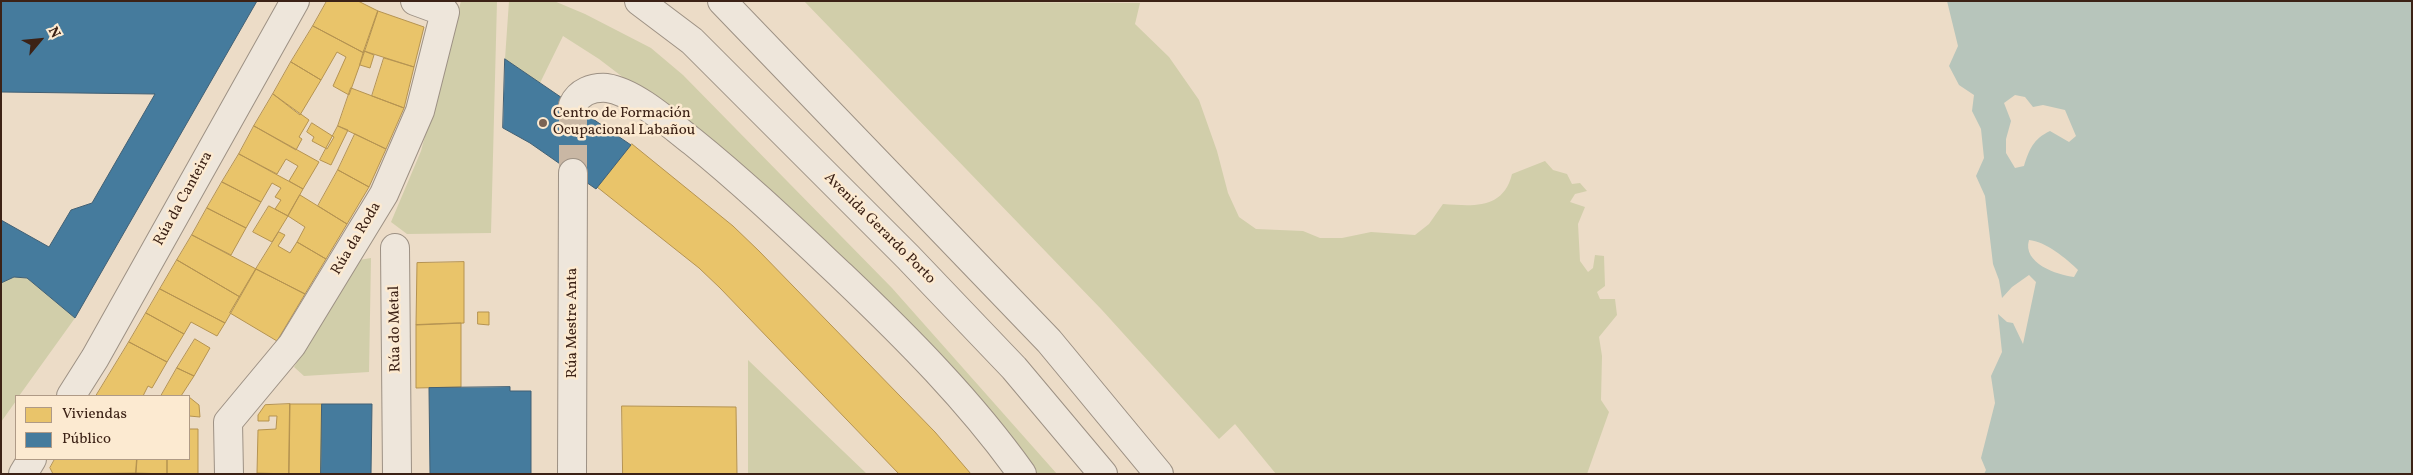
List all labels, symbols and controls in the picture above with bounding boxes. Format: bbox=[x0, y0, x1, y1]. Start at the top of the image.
north arrow bbox=[15, 15, 65, 65]
text: N bbox=[43, 24, 64, 42]
place label: Centro de Formación Ocupacional Labañou bbox=[553, 105, 695, 140]
marker: Centro de Formación Ocupacional Labañou bbox=[537, 117, 549, 129]
street label: Rúa da Canteira bbox=[151, 149, 217, 249]
street label: Avenida Gerardo Porto bbox=[820, 170, 938, 288]
street label: Rúa da Roda bbox=[328, 199, 386, 279]
street label: Rúa Mestre Anta bbox=[564, 268, 582, 378]
street label: Rúa do Metal bbox=[386, 286, 406, 372]
legend bbox=[15, 395, 190, 460]
text: Viviendas bbox=[62, 404, 127, 425]
text: Público bbox=[62, 429, 111, 450]

